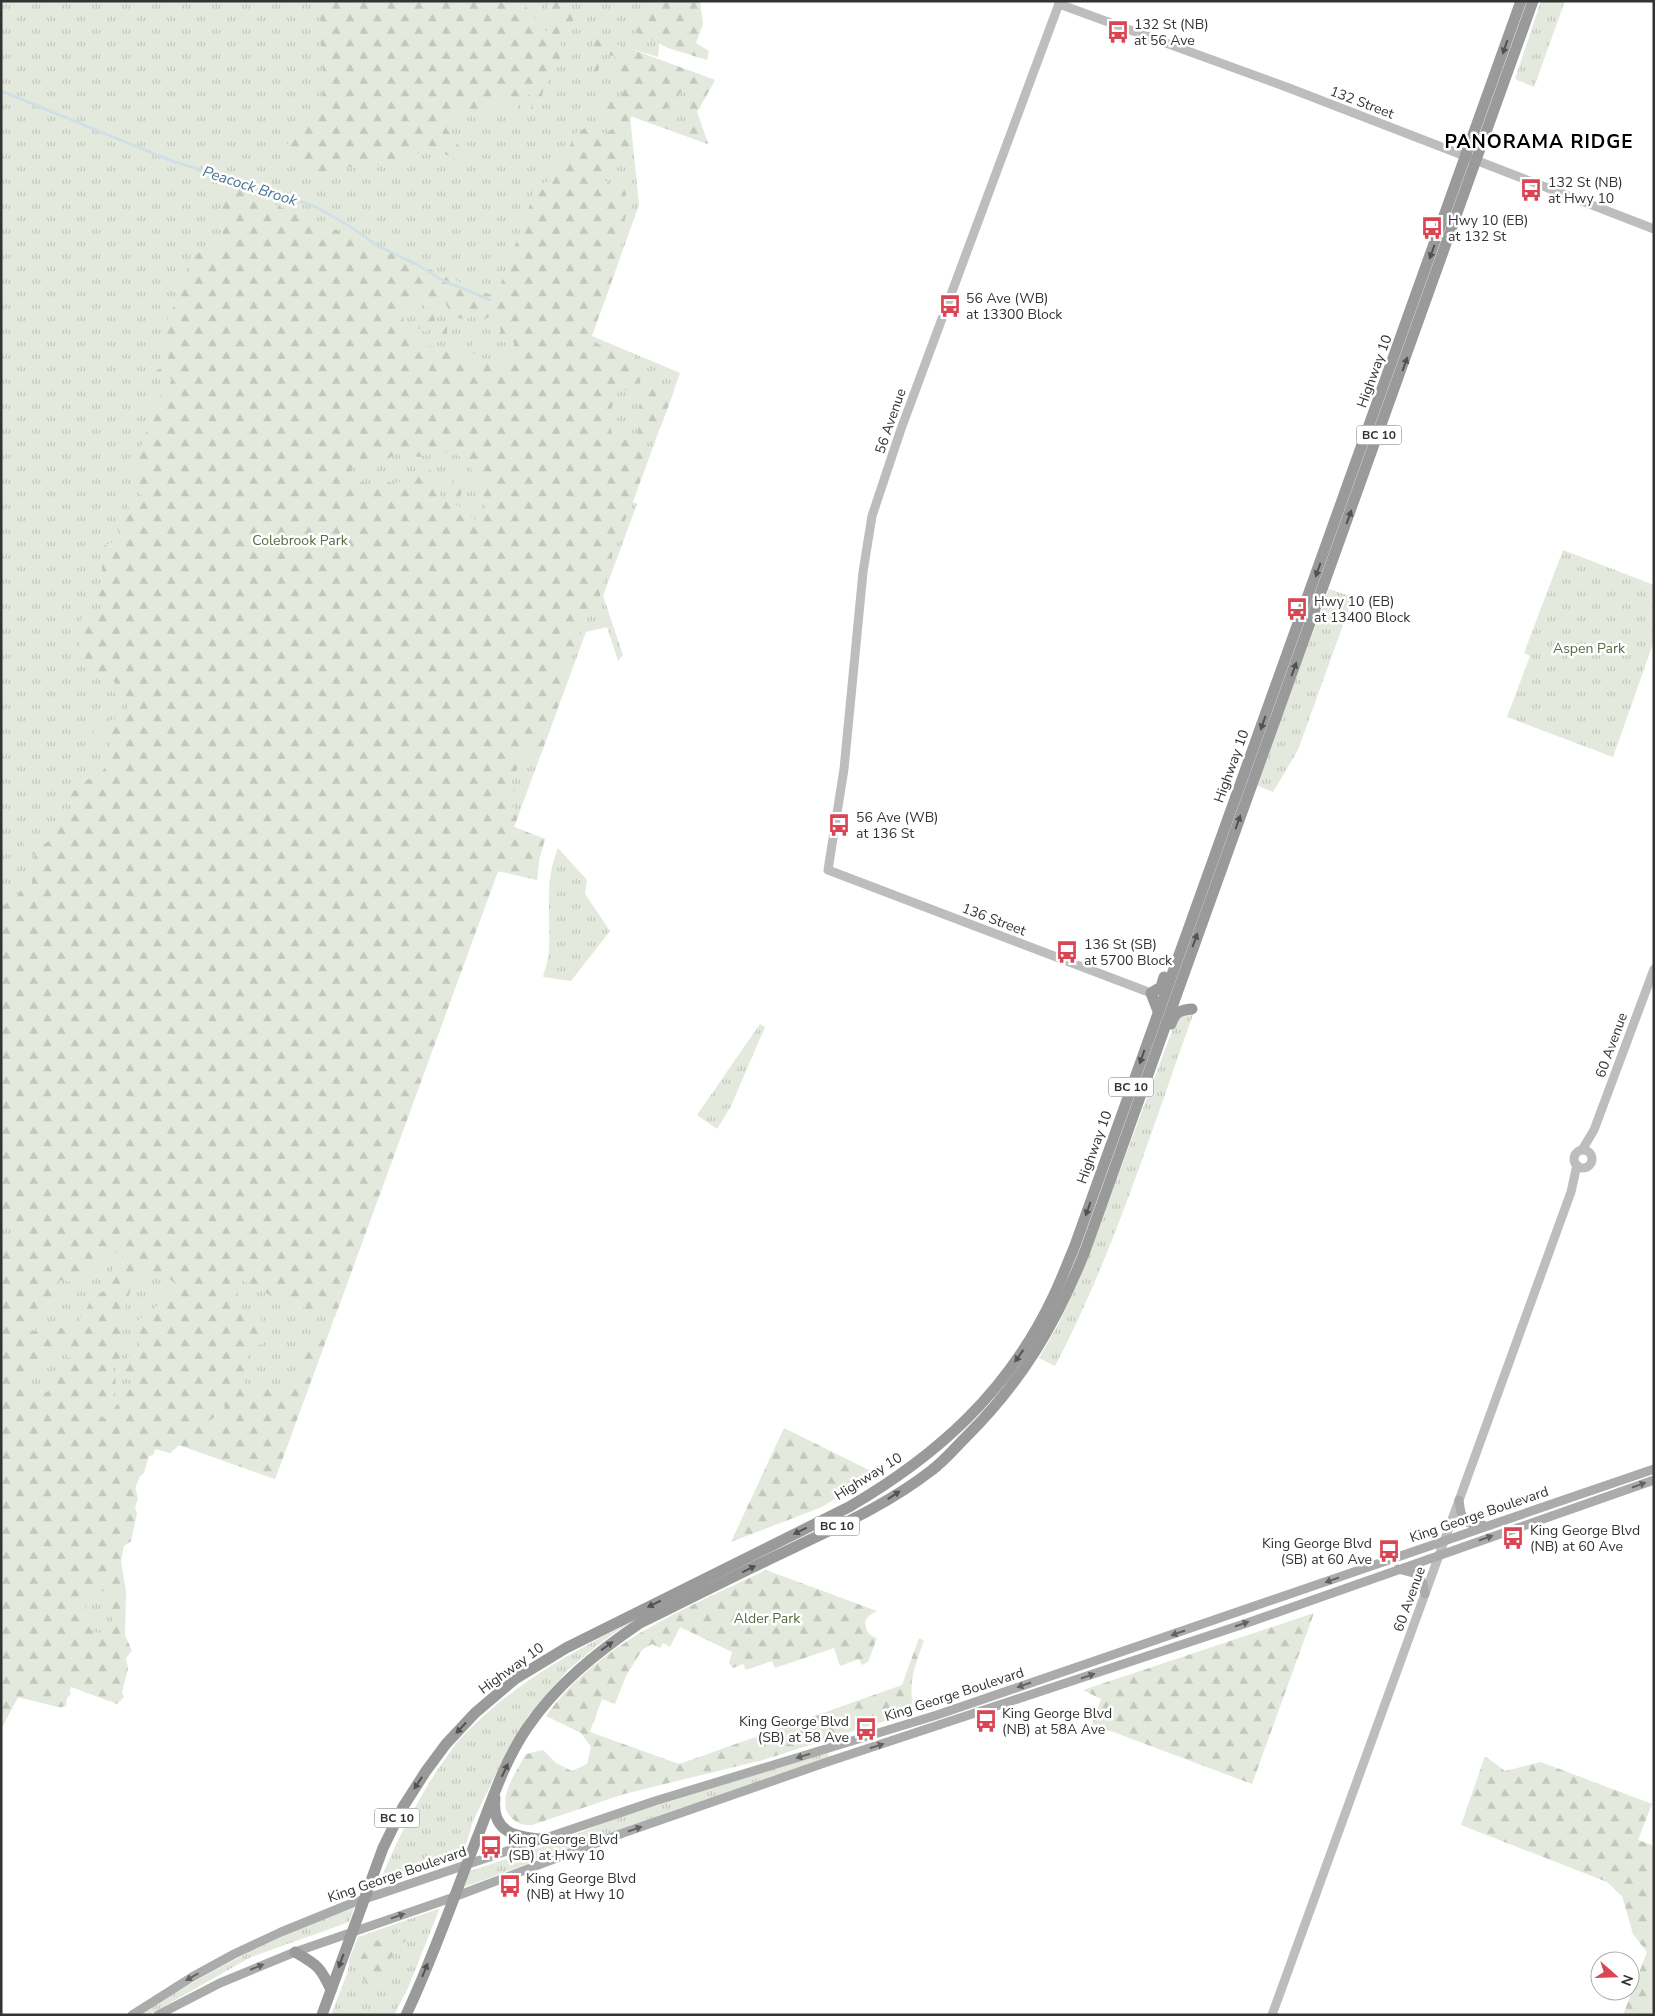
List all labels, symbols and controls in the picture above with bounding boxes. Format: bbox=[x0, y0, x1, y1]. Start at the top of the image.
place label: 132 St (NB) at 56 Ave bbox=[1134, 15, 1209, 50]
bus stop icon: 132 St (NB) at 56 Ave bbox=[1105, 19, 1131, 45]
one-way arrow bbox=[1501, 40, 1509, 55]
street label: 132 Street bbox=[1327, 82, 1397, 123]
district label: PANORAMA RIDGE bbox=[1444, 129, 1634, 155]
water label: Peacock Brook bbox=[200, 161, 300, 211]
place label: 132 St (NB) at Hwy 10 bbox=[1548, 173, 1623, 208]
bus stop icon: 132 St (NB) at Hwy 10 bbox=[1518, 177, 1544, 203]
place label: Hwy 10 (EB) at 132 St bbox=[1448, 211, 1528, 246]
bus stop icon: Hwy 10 (EB) at 132 St bbox=[1419, 215, 1445, 241]
one-way arrow bbox=[1428, 245, 1435, 260]
place label: 56 Ave (WB) at 13300 Block bbox=[966, 289, 1063, 324]
bus stop icon: 56 Ave (WB) at 13300 Block bbox=[937, 293, 963, 319]
street label: Highway 10 bbox=[1352, 332, 1396, 410]
one-way arrow bbox=[1401, 356, 1409, 371]
street label: 56 Avenue bbox=[870, 386, 911, 456]
road number: BC 10 bbox=[1356, 426, 1402, 444]
one-way arrow bbox=[1346, 509, 1353, 524]
park label: Colebrook Park bbox=[252, 531, 349, 550]
one-way arrow bbox=[1314, 563, 1322, 578]
place label: Hwy 10 (EB) at 13400 Block bbox=[1314, 592, 1411, 627]
bus stop icon: Hwy 10 (EB) at 13400 Block bbox=[1284, 596, 1310, 622]
park label: Aspen Park bbox=[1553, 639, 1626, 658]
one-way arrow bbox=[1290, 661, 1298, 676]
one-way arrow bbox=[1259, 716, 1267, 731]
street label: Highway 10 bbox=[1209, 727, 1253, 805]
place label: 56 Ave (WB) at 136 St bbox=[856, 808, 939, 843]
bus stop icon: 56 Ave (WB) at 136 St bbox=[826, 812, 852, 838]
one-way arrow bbox=[1234, 814, 1242, 829]
street label: 136 Street bbox=[959, 899, 1029, 940]
one-way arrow bbox=[1192, 933, 1199, 948]
place label: 136 St (SB) at 5700 Block bbox=[1084, 935, 1173, 970]
bus stop icon: 136 St (SB) at 5700 Block bbox=[1054, 939, 1080, 965]
street label: 60 Avenue bbox=[1591, 1010, 1632, 1080]
one-way arrow bbox=[1138, 1050, 1146, 1065]
road number: BC 10 bbox=[1108, 1078, 1154, 1096]
street label: Highway 10 bbox=[1072, 1108, 1116, 1186]
one-way arrow bbox=[1084, 1202, 1092, 1217]
one-way arrow bbox=[1014, 1349, 1024, 1362]
street label: Highway 10 bbox=[831, 1448, 906, 1505]
one-way arrow bbox=[1632, 1481, 1647, 1488]
street label: King George Boulevard bbox=[1407, 1482, 1551, 1547]
one-way arrow bbox=[888, 1490, 901, 1500]
road number: BC 10 bbox=[814, 1516, 860, 1535]
place label: King George Blvd (NB) at 60 Ave bbox=[1530, 1521, 1640, 1556]
bus stop icon: King George Blvd (NB) at 60 Ave bbox=[1500, 1525, 1526, 1551]
one-way arrow bbox=[793, 1528, 807, 1536]
place label: King George Blvd (SB) at 60 Ave bbox=[1262, 1534, 1372, 1569]
one-way arrow bbox=[1478, 1534, 1493, 1541]
bus stop icon: King George Blvd (SB) at 60 Ave bbox=[1376, 1538, 1402, 1564]
street label: 60 Avenue bbox=[1389, 1564, 1430, 1634]
one-way arrow bbox=[742, 1565, 757, 1573]
one-way arrow bbox=[1324, 1576, 1339, 1584]
one-way arrow bbox=[647, 1600, 661, 1608]
park label: Alder Park bbox=[734, 1609, 801, 1628]
one-way arrow bbox=[1235, 1620, 1250, 1627]
one-way arrow bbox=[1171, 1629, 1186, 1637]
street label: Highway 10 bbox=[475, 1638, 548, 1699]
one-way arrow bbox=[600, 1641, 613, 1652]
street label: King George Boulevard bbox=[882, 1663, 1026, 1726]
one-way arrow bbox=[1081, 1672, 1096, 1679]
one-way arrow bbox=[1017, 1682, 1032, 1689]
place label: King George Blvd (NB) at 58A Ave bbox=[1002, 1704, 1112, 1739]
bus stop icon: King George Blvd (NB) at 58A Ave bbox=[973, 1708, 999, 1734]
place label: King George Blvd (SB) at 58 Ave bbox=[739, 1712, 849, 1747]
bus stop icon: King George Blvd (SB) at 58 Ave bbox=[853, 1716, 879, 1742]
one-way arrow bbox=[455, 1722, 467, 1734]
one-way arrow bbox=[869, 1742, 884, 1749]
one-way arrow bbox=[796, 1753, 811, 1761]
one-way arrow bbox=[501, 1763, 509, 1777]
one-way arrow bbox=[413, 1777, 422, 1790]
road number: BC 10 bbox=[374, 1809, 420, 1828]
one-way arrow bbox=[628, 1825, 643, 1833]
place label: King George Blvd (SB) at Hwy 10 bbox=[508, 1830, 618, 1865]
bus stop icon: King George Blvd (SB) at Hwy 10 bbox=[478, 1834, 504, 1860]
street label: King George Boulevard bbox=[325, 1842, 469, 1907]
place label: King George Blvd (NB) at Hwy 10 bbox=[526, 1869, 636, 1904]
bus stop icon: King George Blvd (NB) at Hwy 10 bbox=[497, 1873, 523, 1899]
one-way arrow bbox=[391, 1912, 406, 1920]
north arrow bbox=[1590, 1951, 1640, 2001]
one-way arrow bbox=[337, 1954, 345, 1969]
one-way arrow bbox=[250, 1963, 264, 1971]
one-way arrow bbox=[422, 1963, 430, 1977]
text: N bbox=[1616, 1972, 1637, 1988]
one-way arrow bbox=[184, 1973, 199, 1981]

